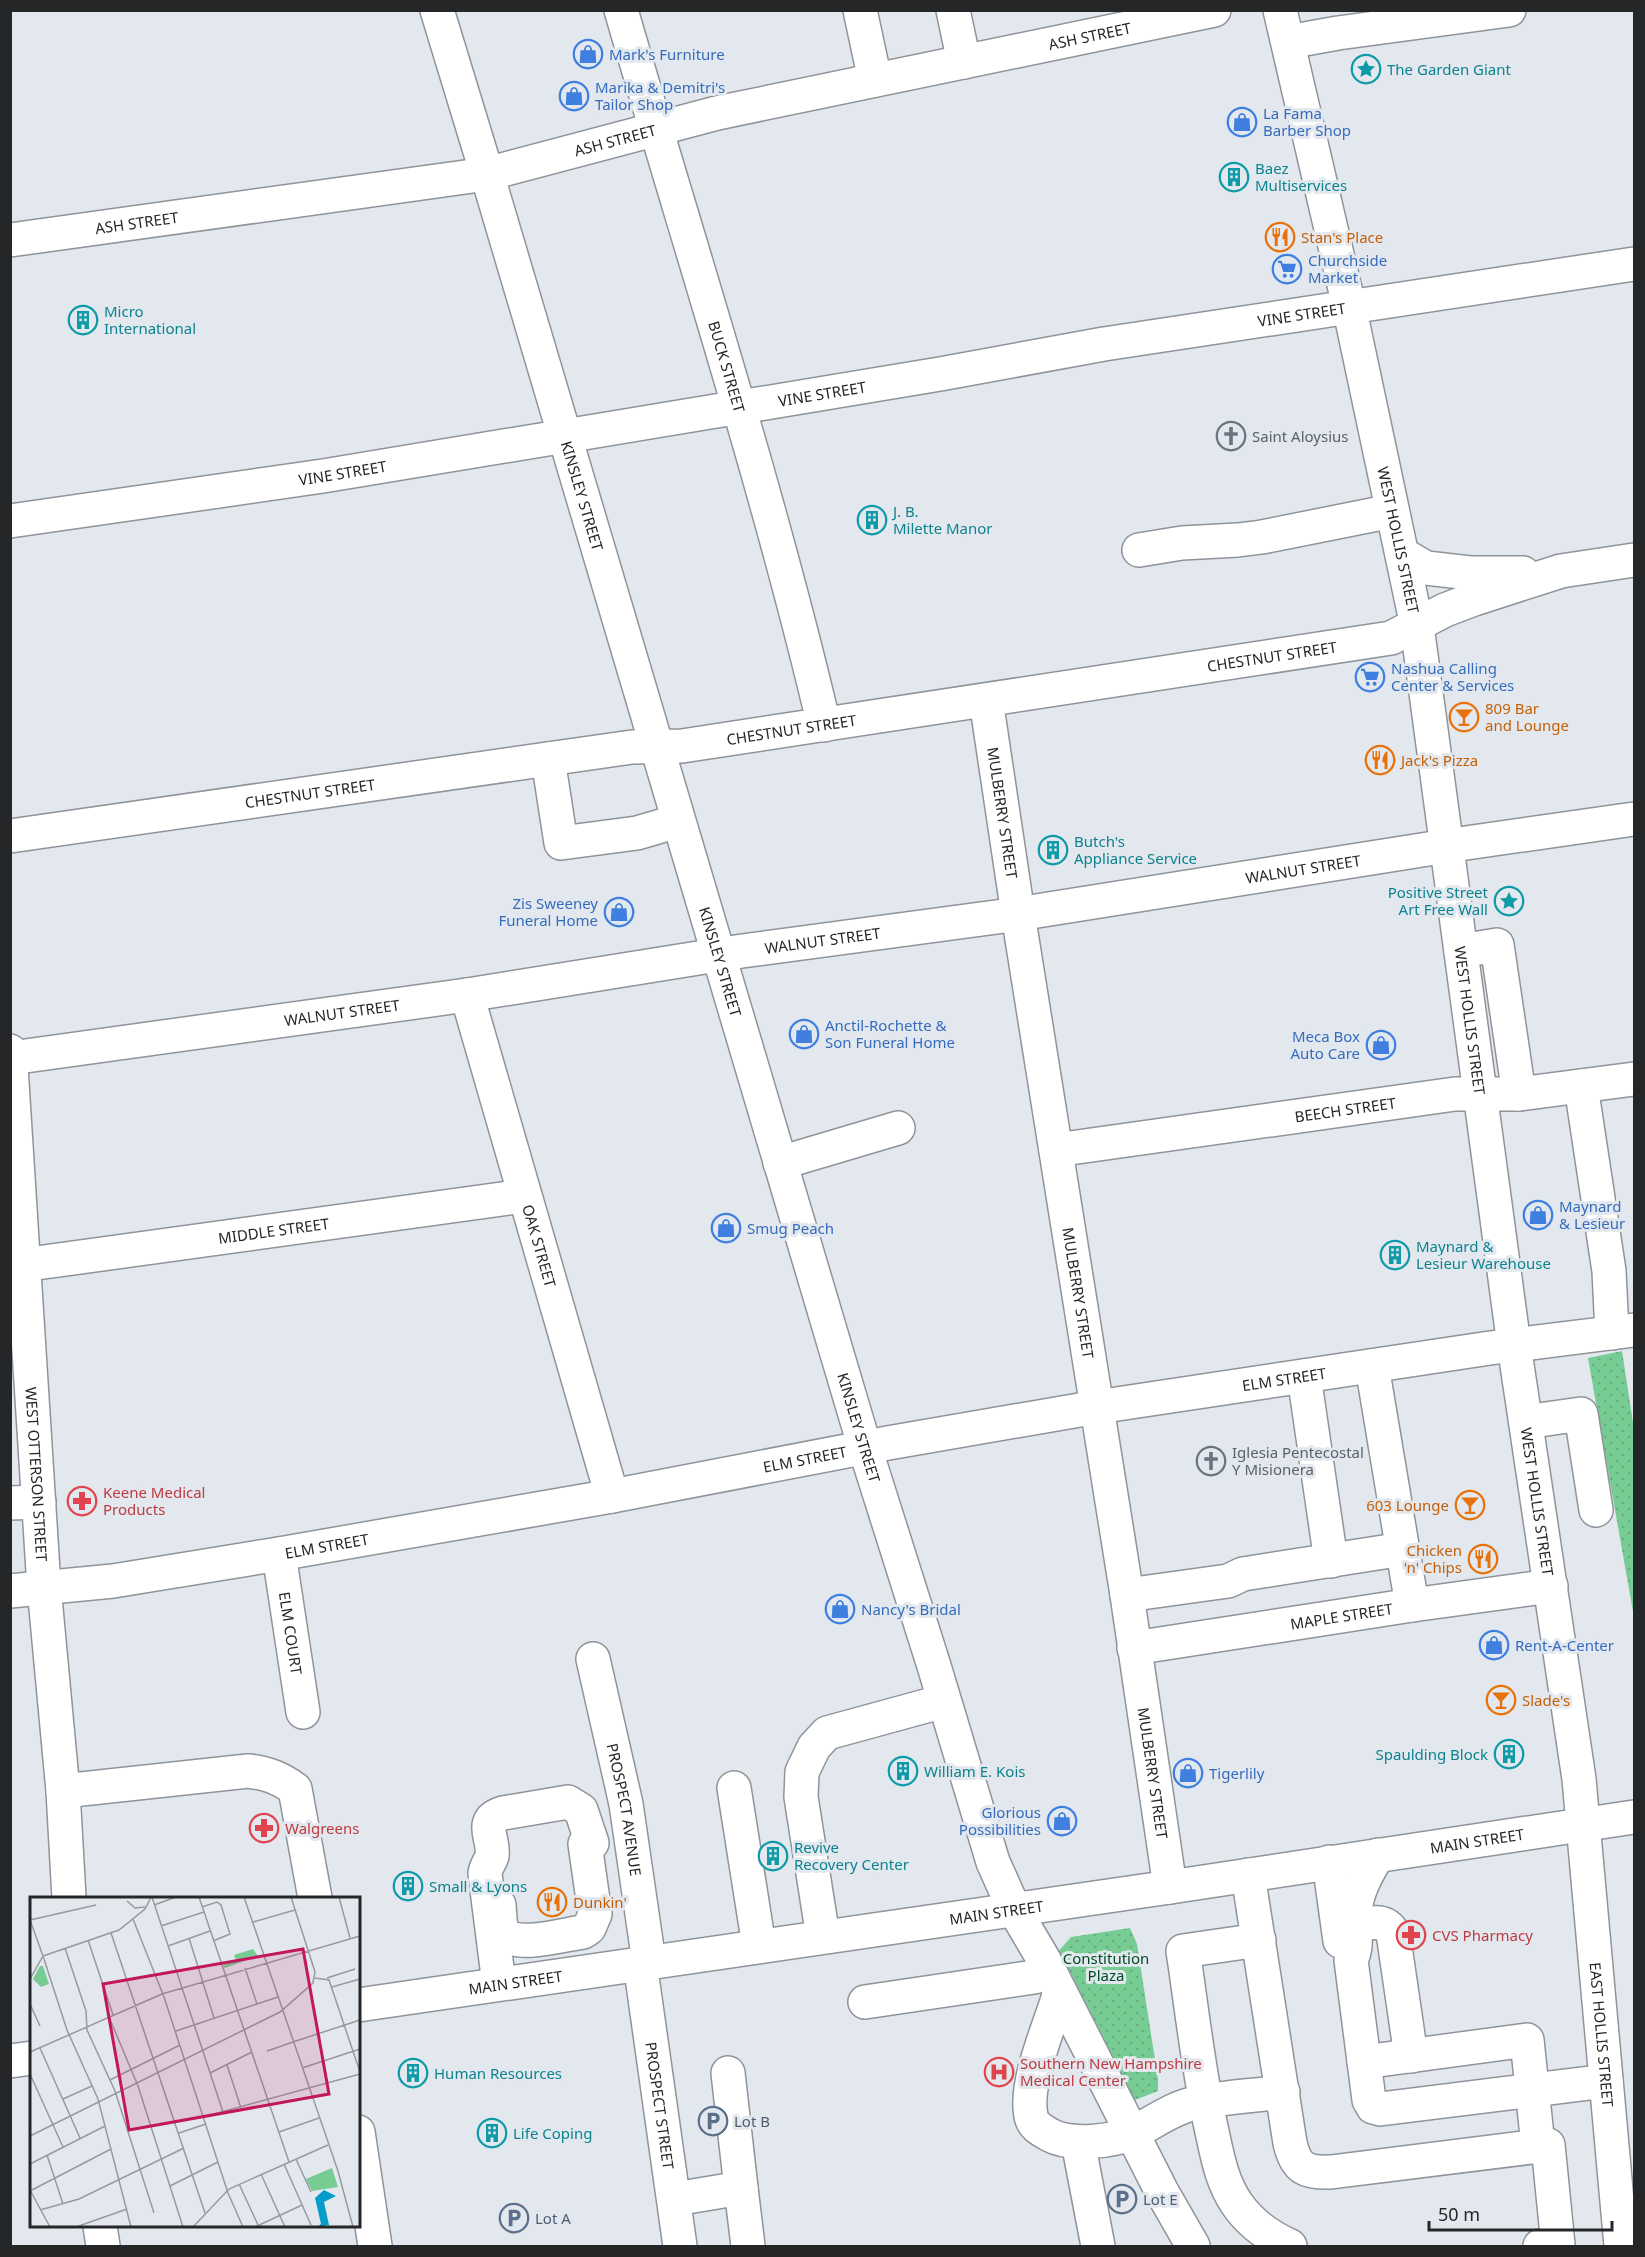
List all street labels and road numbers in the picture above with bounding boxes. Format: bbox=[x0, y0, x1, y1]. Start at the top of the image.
street label: ASH STREET bbox=[1047, 17, 1133, 54]
street label: ASH STREET bbox=[572, 119, 659, 160]
street label: ASH STREET bbox=[94, 207, 180, 238]
street label: VINE STREET bbox=[1256, 298, 1347, 331]
street label: BUCK STREET bbox=[704, 318, 750, 415]
street label: VINE STREET bbox=[777, 376, 868, 411]
street label: KINSLEY STREET bbox=[557, 438, 608, 554]
street label: VINE STREET bbox=[297, 456, 389, 489]
street label: WEST HOLLIS STREET bbox=[1373, 465, 1424, 616]
street label: CHESTNUT STREET bbox=[1206, 636, 1339, 676]
street label: CHESTNUT STREET bbox=[725, 709, 858, 749]
street label: MULBERRY STREET bbox=[983, 746, 1023, 880]
street label: CHESTNUT STREET bbox=[244, 774, 377, 812]
street label: WALNUT STREET bbox=[1244, 850, 1363, 888]
street label: KINSLEY STREET bbox=[695, 904, 747, 1020]
street label: WALNUT STREET bbox=[763, 922, 882, 958]
street label: WEST HOLLIS STREET bbox=[1450, 945, 1490, 1096]
street label: WALNUT STREET bbox=[283, 994, 402, 1030]
street label: BEECH STREET bbox=[1293, 1092, 1398, 1126]
street label: OAK STREET bbox=[518, 1202, 561, 1290]
street label: MIDDLE STREET bbox=[217, 1213, 331, 1248]
street label: MULBERRY STREET bbox=[1058, 1226, 1099, 1361]
street label: ELM STREET bbox=[1241, 1363, 1328, 1395]
street label: KINSLEY STREET bbox=[833, 1370, 885, 1485]
street label: WEST OTTERSON STREET bbox=[21, 1386, 52, 1563]
street label: WEST HOLLIS STREET bbox=[1516, 1426, 1559, 1578]
street label: ELM STREET bbox=[761, 1441, 849, 1477]
street label: ELM STREET bbox=[283, 1528, 371, 1563]
street label: ELM COURT bbox=[275, 1590, 307, 1676]
street label: MAPLE STREET bbox=[1289, 1598, 1395, 1634]
street label: MULBERRY STREET bbox=[1134, 1706, 1173, 1841]
street label: PROSPECT AVENUE bbox=[602, 1741, 646, 1877]
street label: MAIN STREET bbox=[1429, 1824, 1526, 1858]
street label: MAIN STREET bbox=[948, 1895, 1045, 1929]
street label: EAST HOLLIS STREET bbox=[1586, 1961, 1619, 2108]
street label: MAIN STREET bbox=[467, 1965, 564, 1999]
street label: PROSPECT STREET bbox=[641, 2041, 679, 2171]

